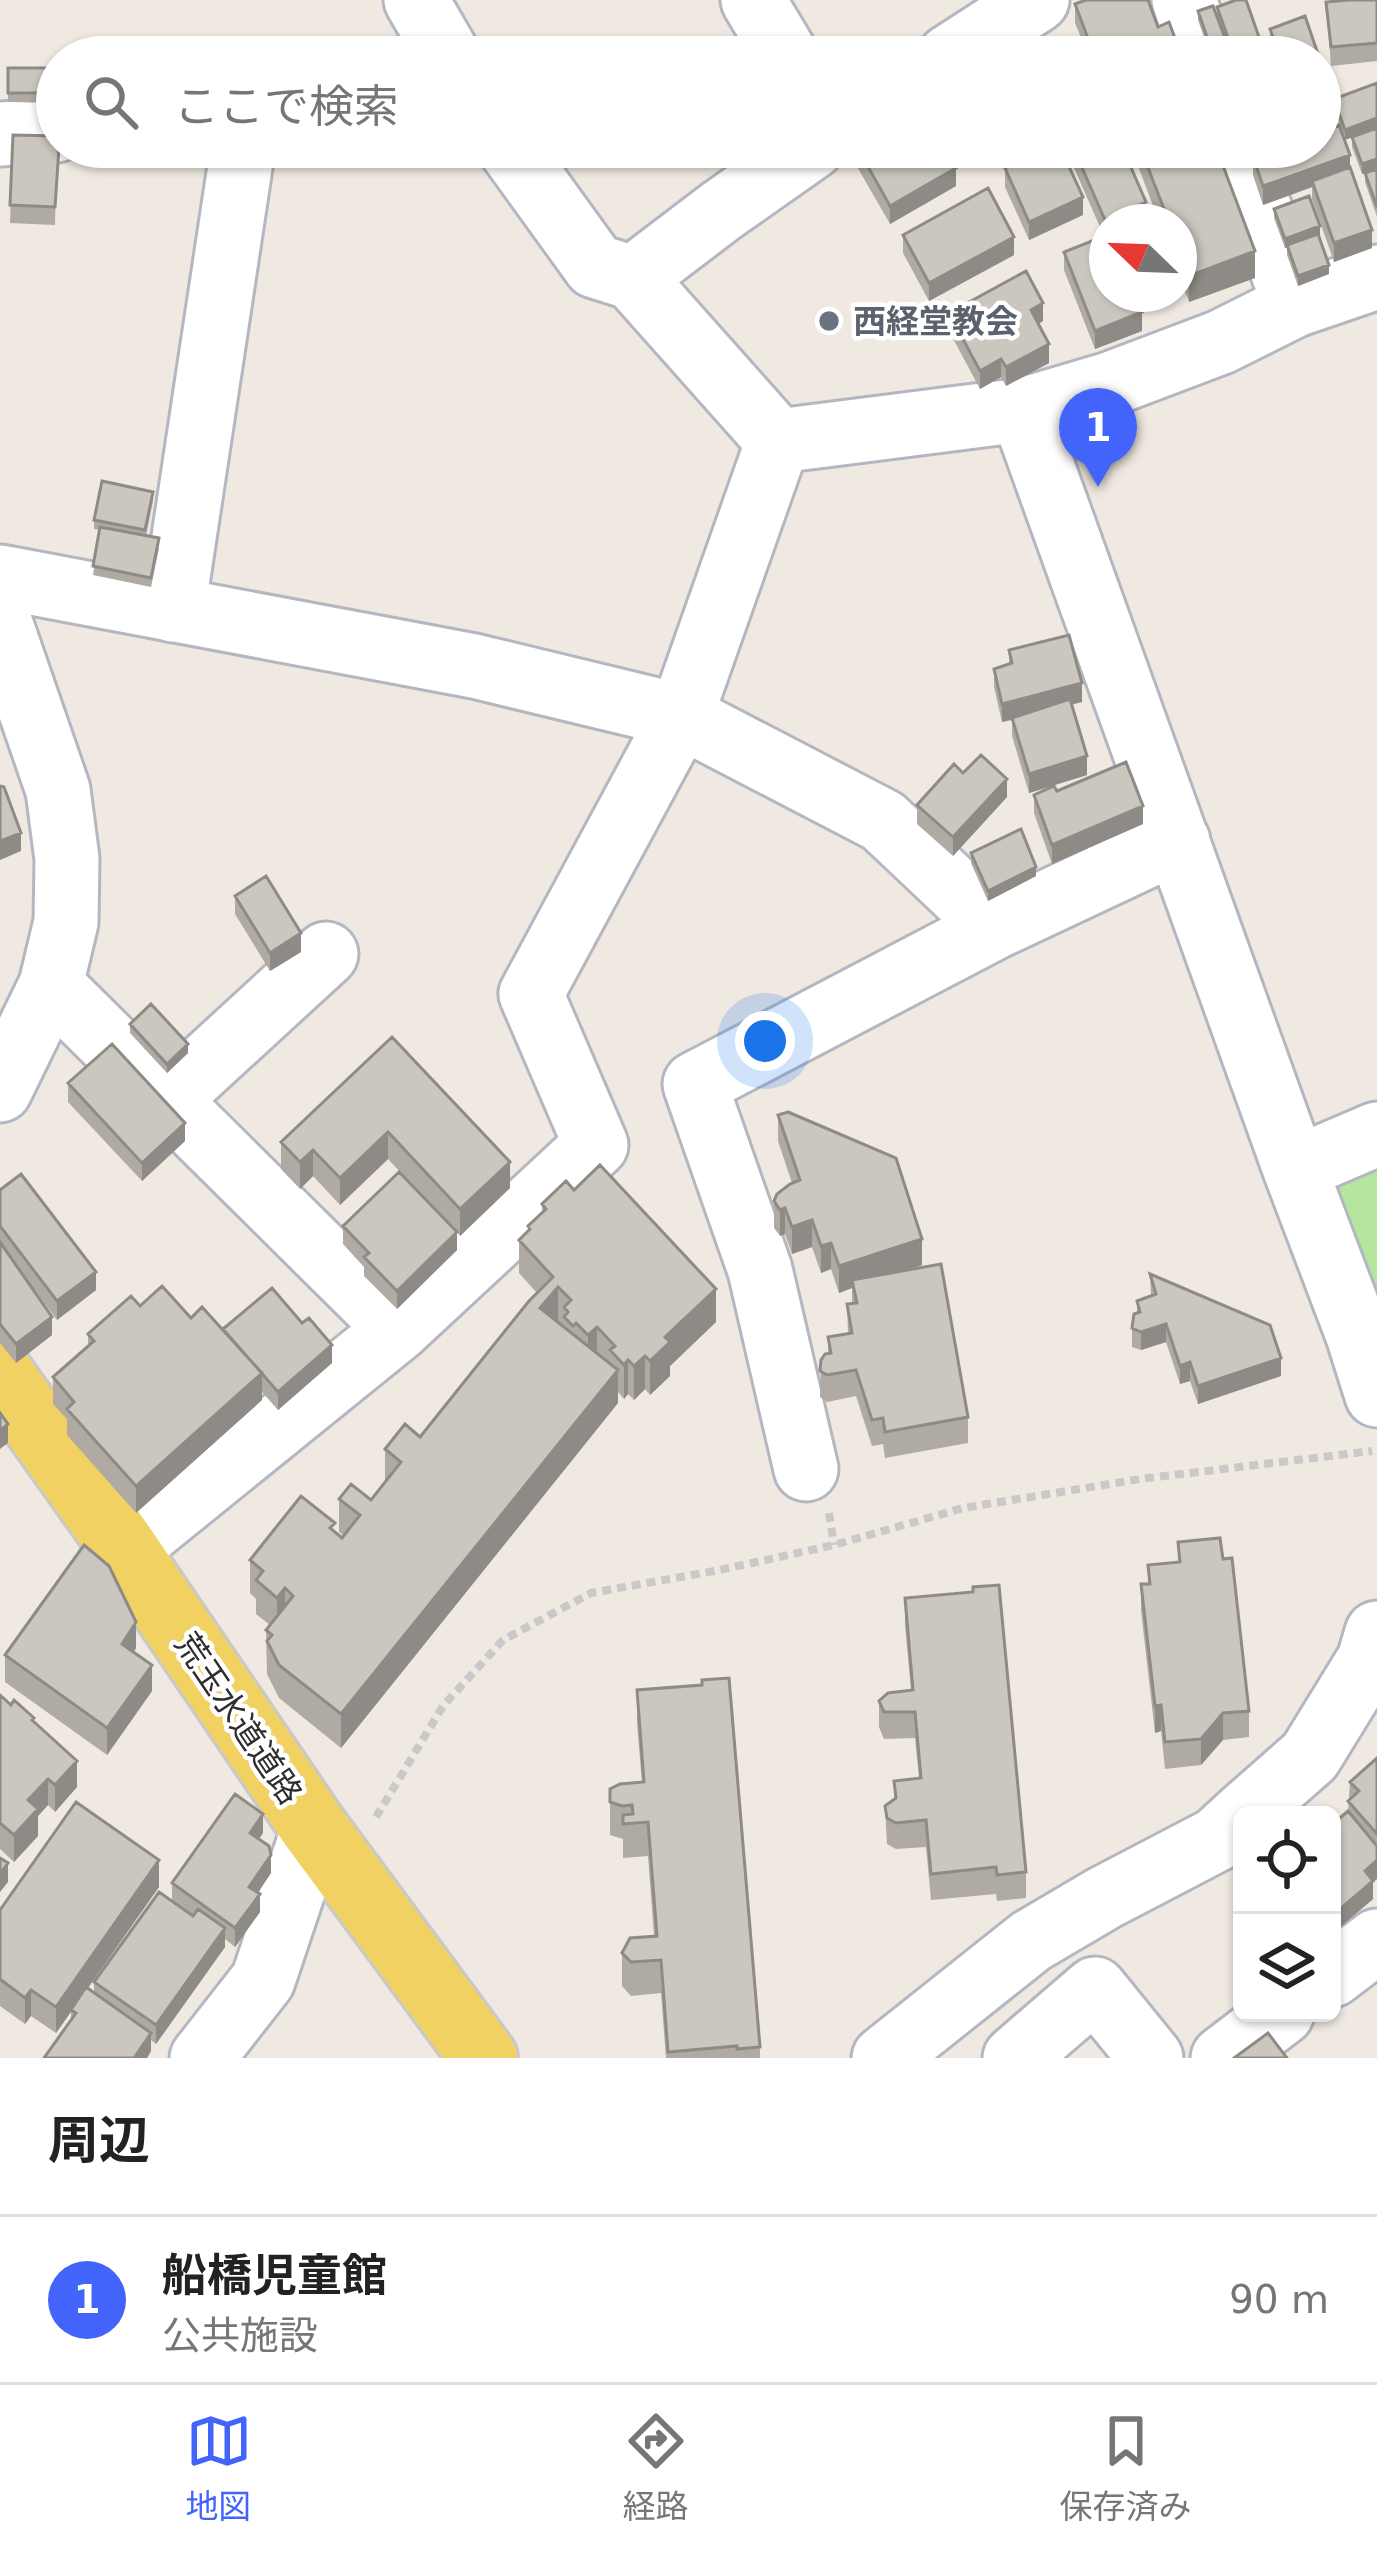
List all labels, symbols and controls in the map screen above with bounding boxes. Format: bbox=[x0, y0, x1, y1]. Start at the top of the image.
search box bbox=[36, 36, 1341, 168]
icon: search bbox=[78, 69, 144, 135]
text: ここで検索 bbox=[174, 80, 399, 133]
north arrow bbox=[1089, 204, 1197, 312]
place label: 西経堂教会 bbox=[853, 302, 1018, 341]
marker: 西経堂教会 bbox=[816, 308, 842, 334]
pin: 1 bbox=[1059, 388, 1137, 487]
your location bbox=[735, 1011, 795, 1071]
street label: 荒玉水道道路 bbox=[167, 1625, 310, 1811]
map controls bbox=[1233, 1806, 1341, 2022]
button: locate bbox=[1233, 1806, 1341, 1914]
button: layers bbox=[1233, 1914, 1341, 2022]
text: 周辺 bbox=[48, 2111, 150, 2170]
text: 船橋児童館 bbox=[162, 2249, 387, 2302]
text: 1 bbox=[73, 2277, 101, 2322]
text: 90 m bbox=[1229, 2277, 1329, 2322]
text: 公共施設 bbox=[162, 2313, 318, 2358]
tab: 地図 bbox=[186, 2408, 252, 2528]
tab: 経路 bbox=[623, 2408, 689, 2528]
tab: 保存済み bbox=[1060, 2408, 1192, 2528]

